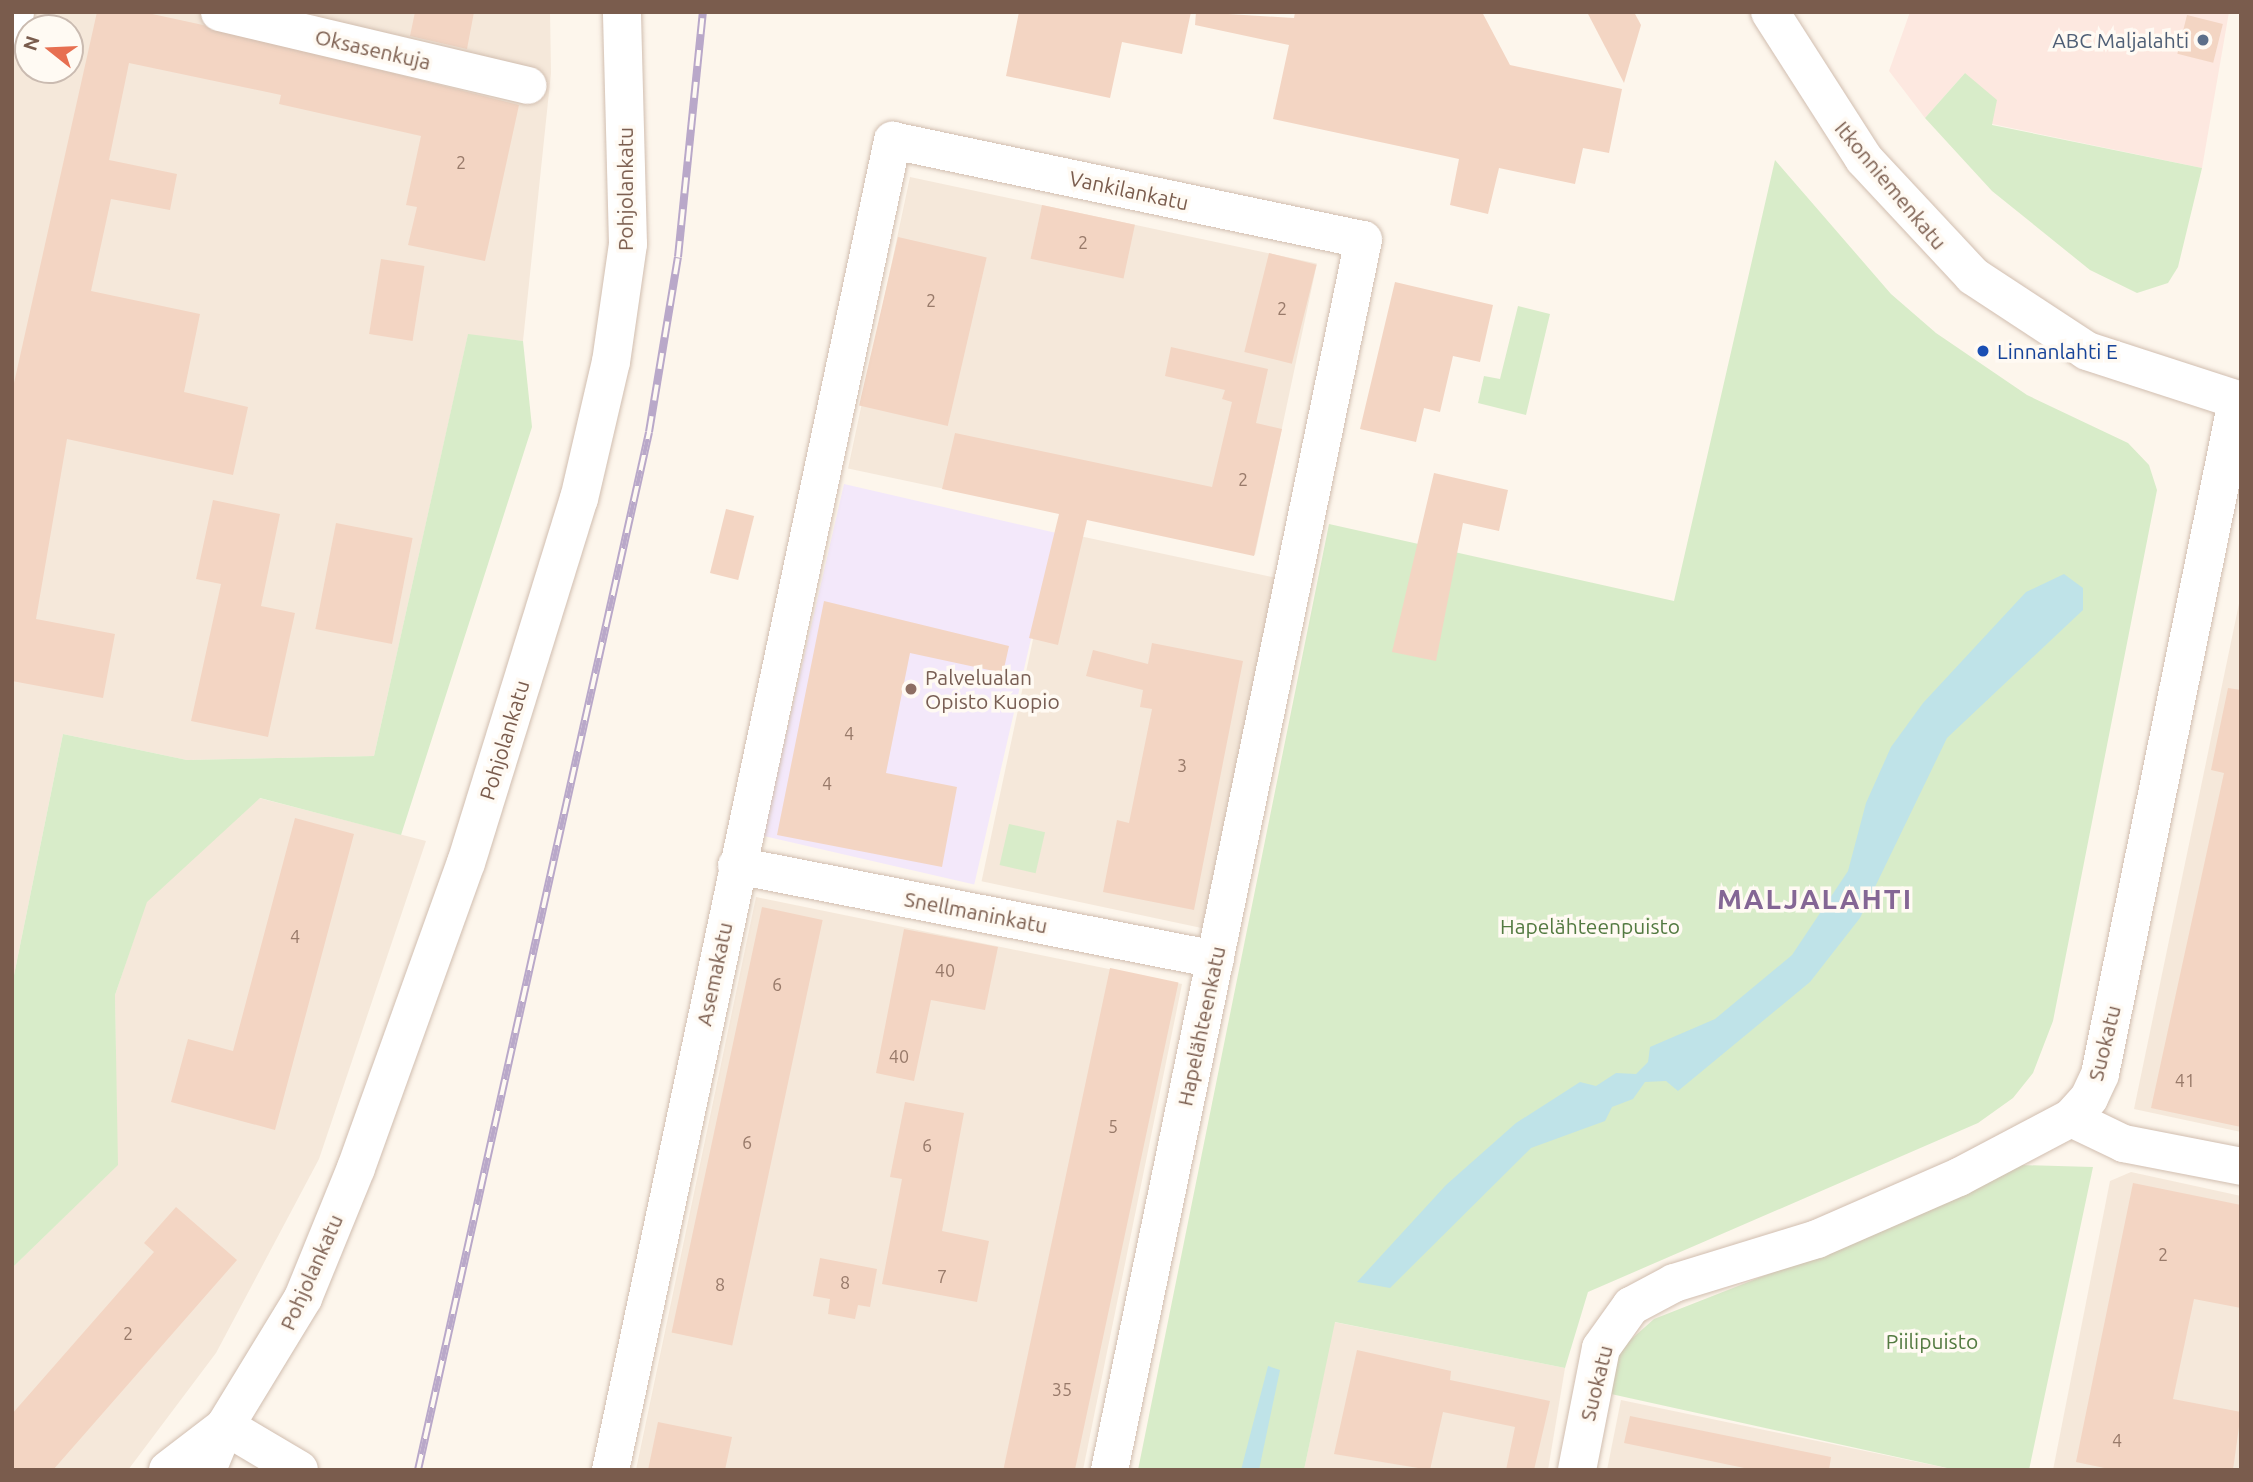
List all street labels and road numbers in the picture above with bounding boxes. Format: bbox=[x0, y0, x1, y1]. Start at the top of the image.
street label: Oksasenkuja bbox=[313, 23, 433, 75]
street label: Itkonniemenkatu bbox=[1830, 116, 1952, 254]
street label: Pohjolankatu bbox=[612, 127, 638, 251]
street label: Vankilankatu bbox=[1067, 165, 1191, 215]
street label: Pohjolankatu bbox=[474, 677, 534, 803]
street label: Snellmaninkatu bbox=[902, 886, 1050, 938]
street label: Asemakatu bbox=[691, 920, 737, 1028]
street label: Hapelähteenkatu bbox=[1172, 944, 1230, 1108]
street label: Suokatu bbox=[2082, 1003, 2126, 1083]
street label: Pohjolankatu bbox=[274, 1210, 348, 1334]
street label: Suokatu bbox=[1574, 1343, 1618, 1423]

